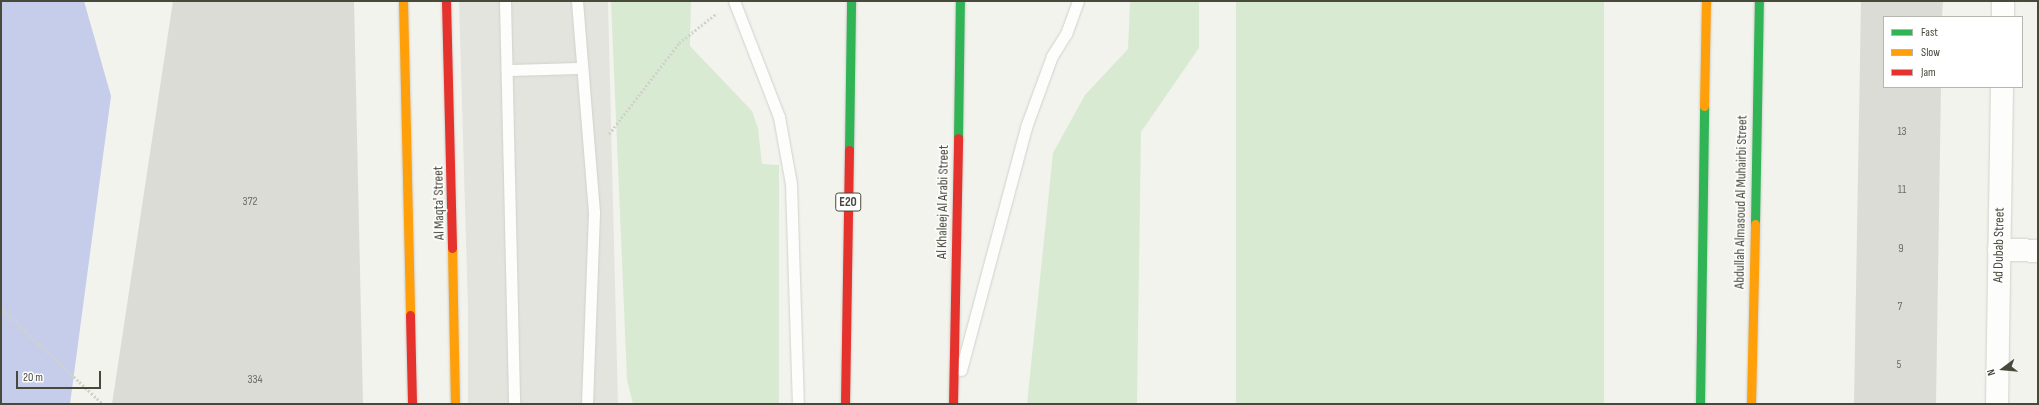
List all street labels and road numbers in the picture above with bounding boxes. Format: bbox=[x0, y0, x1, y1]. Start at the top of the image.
street label: Abdullah Almasoud Al Muhairbi Street bbox=[1731, 115, 1751, 289]
street label: Al Khaleej Al Arabi Street bbox=[934, 145, 952, 259]
street label: Al Maqta' Street bbox=[430, 166, 448, 240]
road number: E20 bbox=[835, 191, 861, 213]
street label: Ad Dubab Street bbox=[1990, 207, 2008, 283]

